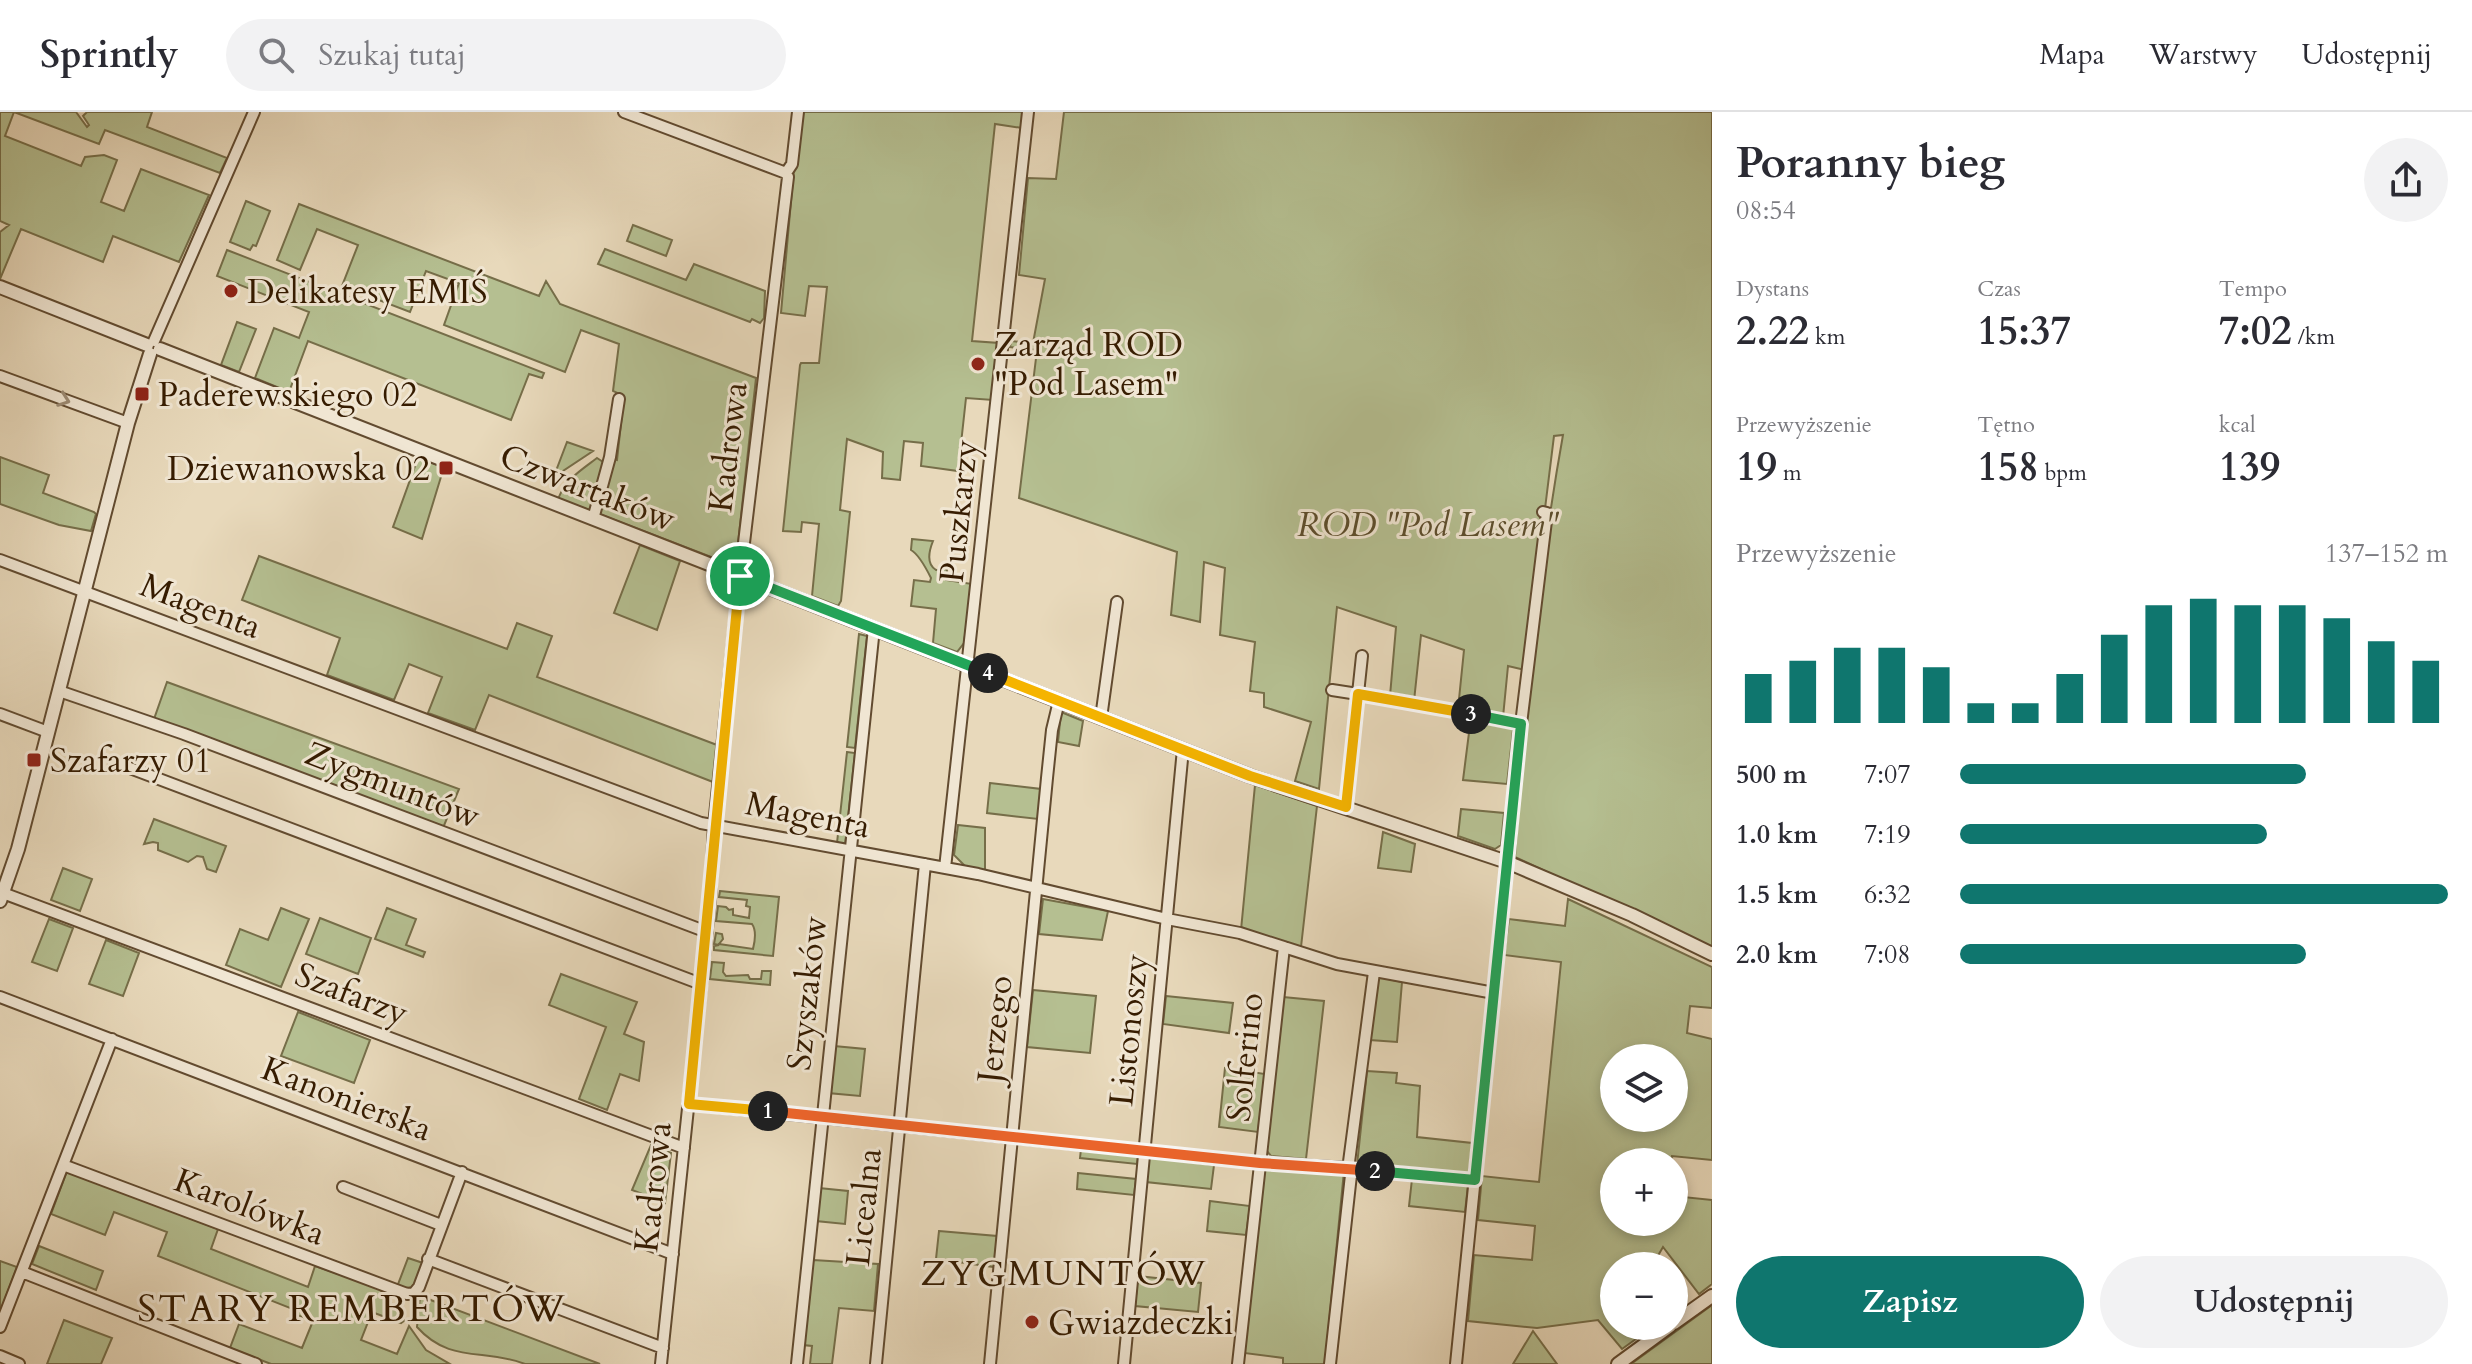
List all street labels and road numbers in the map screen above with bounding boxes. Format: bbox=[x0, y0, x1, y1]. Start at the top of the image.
street label: Kadrowa bbox=[697, 379, 759, 515]
street label: Czwartaków bbox=[493, 433, 682, 543]
street label: Puszkarzy bbox=[929, 437, 989, 585]
street label: Magenta bbox=[134, 562, 268, 650]
street label: Zygmuntów bbox=[298, 730, 487, 839]
street label: Magenta bbox=[742, 780, 874, 850]
street label: Szyszaków bbox=[776, 913, 838, 1073]
street label: Szafarzy bbox=[289, 951, 415, 1036]
street label: Listonoszy bbox=[1098, 952, 1160, 1109]
street label: Jerzego bbox=[966, 973, 1023, 1090]
street label: Solferino bbox=[1215, 990, 1275, 1124]
street label: Kanonierska bbox=[255, 1045, 439, 1153]
street label: Kadrowa bbox=[623, 1119, 683, 1255]
street label: Licealna bbox=[835, 1146, 893, 1268]
street label: Karolówka bbox=[168, 1157, 332, 1257]

